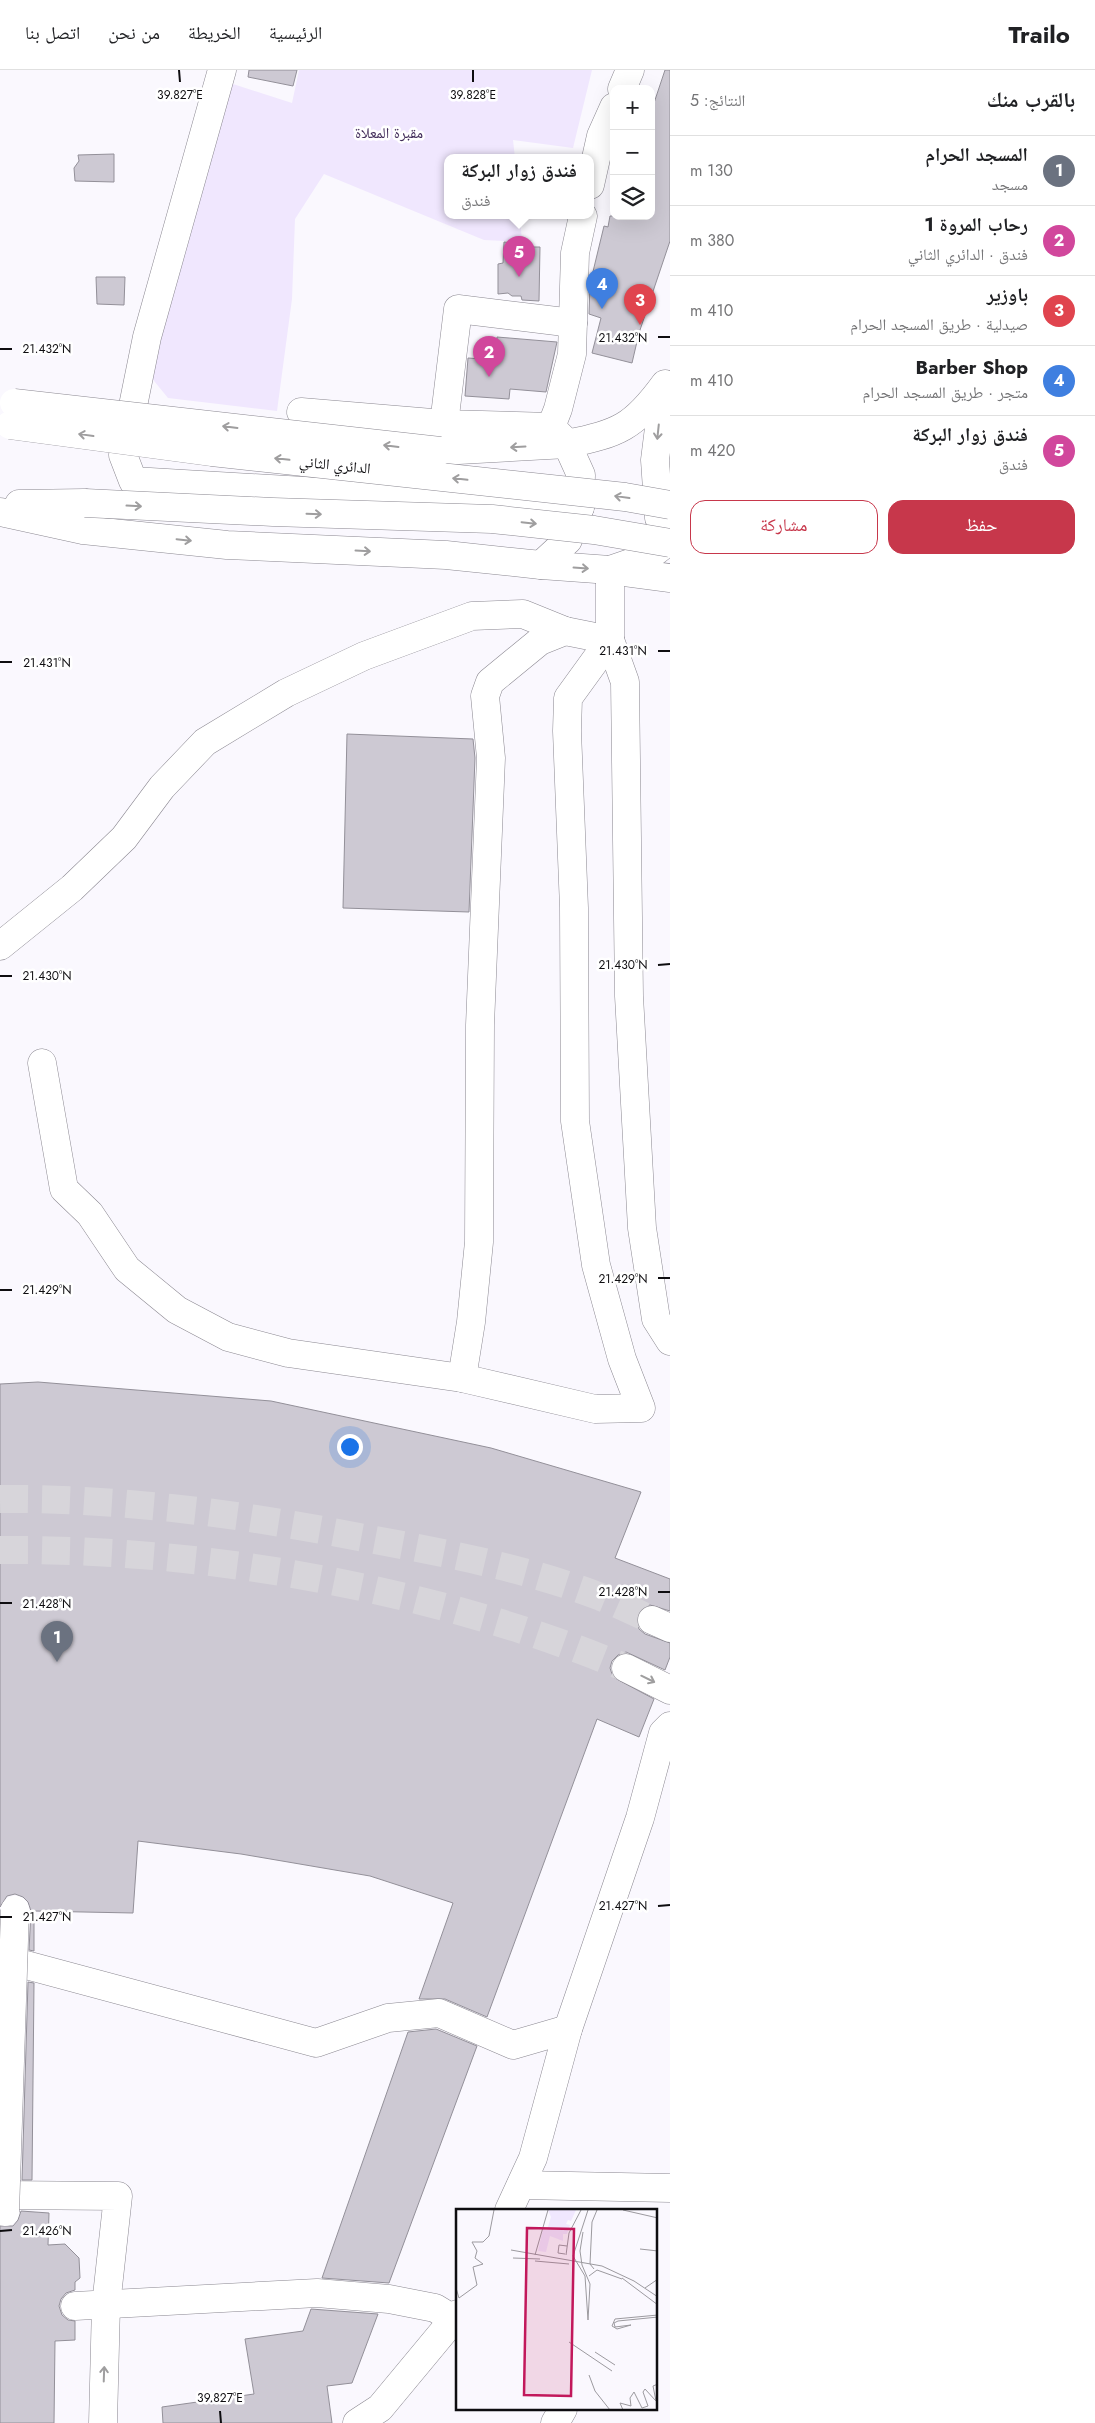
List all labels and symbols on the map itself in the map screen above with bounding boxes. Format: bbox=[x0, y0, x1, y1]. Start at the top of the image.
text: 39.827°E bbox=[157, 86, 203, 104]
text: 39.828°E bbox=[450, 86, 496, 104]
park label: مقبرة المعلاة bbox=[355, 122, 423, 144]
pin: 5 bbox=[503, 236, 535, 277]
pin: 4 bbox=[586, 268, 618, 309]
pin: 3 bbox=[624, 284, 656, 325]
text: 21.432°N bbox=[599, 329, 647, 347]
pin: 2 bbox=[473, 336, 505, 377]
text: 21.432°N bbox=[23, 340, 71, 358]
one-way arrow bbox=[222, 422, 238, 432]
one-way arrow bbox=[653, 424, 663, 440]
one-way arrow bbox=[78, 430, 94, 440]
one-way arrow bbox=[383, 441, 399, 451]
one-way arrow bbox=[511, 442, 527, 451]
street label: الدائري الثاني bbox=[298, 450, 372, 480]
one-way arrow bbox=[274, 454, 290, 464]
one-way arrow bbox=[453, 474, 469, 484]
one-way arrow bbox=[614, 492, 630, 502]
one-way arrow bbox=[126, 501, 142, 510]
one-way arrow bbox=[306, 509, 322, 518]
one-way arrow bbox=[520, 518, 536, 528]
one-way arrow bbox=[175, 535, 191, 545]
one-way arrow bbox=[355, 547, 371, 556]
one-way arrow bbox=[573, 563, 589, 573]
text: 21.431°N bbox=[599, 642, 647, 660]
text: 21.431°N bbox=[23, 654, 71, 672]
text: 21.430°N bbox=[598, 956, 648, 974]
text: 21.430°N bbox=[22, 967, 72, 985]
text: 21.429°N bbox=[598, 1270, 648, 1288]
text: 21.429°N bbox=[22, 1281, 72, 1299]
your location bbox=[337, 1434, 363, 1460]
text: 21.428°N bbox=[599, 1583, 647, 1601]
text: 21.428°N bbox=[23, 1595, 71, 1613]
pin: 1 bbox=[41, 1621, 73, 1662]
one-way arrow bbox=[640, 1675, 655, 1684]
text: 21.427°N bbox=[599, 1897, 647, 1915]
text: 21.427°N bbox=[23, 1908, 71, 1926]
inset map bbox=[456, 2209, 658, 2410]
text: 21.426°N bbox=[22, 2222, 72, 2240]
one-way arrow bbox=[99, 2367, 109, 2383]
text: 39.827°E bbox=[197, 2389, 243, 2407]

